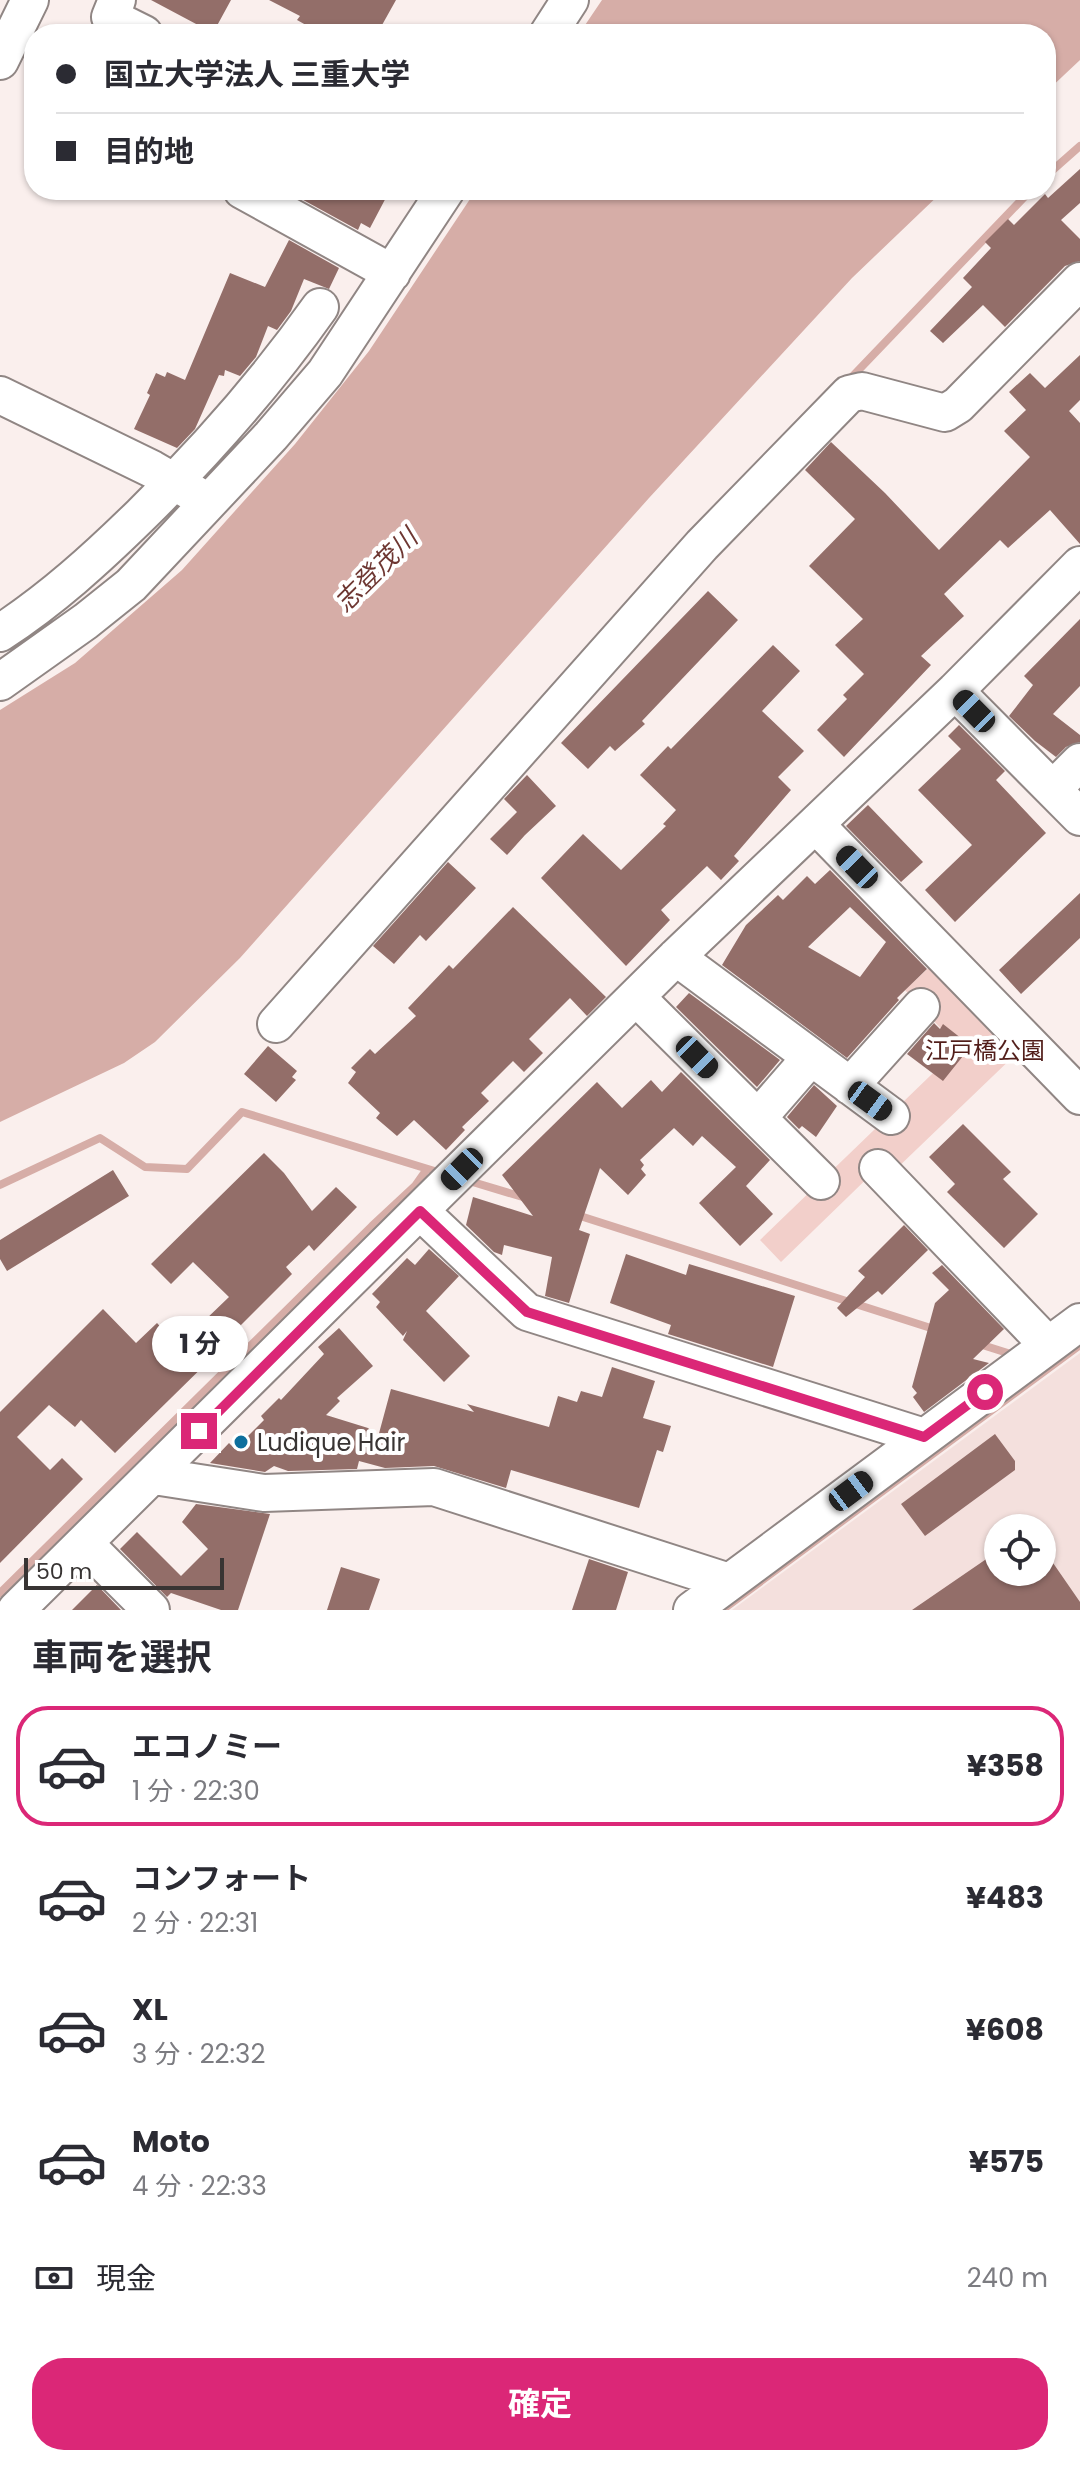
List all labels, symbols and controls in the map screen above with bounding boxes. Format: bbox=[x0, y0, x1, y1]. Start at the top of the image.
text: 国立大学法人 三重大学 bbox=[104, 53, 410, 96]
text: 目的地 bbox=[104, 130, 194, 173]
water label: 志登茂川 bbox=[326, 518, 428, 620]
car bbox=[949, 686, 999, 736]
car bbox=[832, 841, 882, 893]
car bbox=[672, 1032, 722, 1082]
park label: 江戸橋公園 bbox=[925, 1034, 1045, 1067]
car bbox=[844, 1077, 896, 1125]
car bbox=[437, 1144, 487, 1194]
callout: 1 分 bbox=[151, 1315, 247, 1371]
text: 1 分 bbox=[179, 1326, 221, 1362]
route start bbox=[967, 1374, 1003, 1410]
route end bbox=[181, 1413, 217, 1449]
place label: Ludique Hair bbox=[257, 1426, 405, 1459]
marker: Ludique Hair bbox=[232, 1433, 250, 1451]
car bbox=[825, 1467, 877, 1515]
map controls bbox=[984, 1514, 1056, 1586]
button: locate bbox=[984, 1514, 1056, 1586]
scale bar bbox=[24, 1554, 224, 1590]
text: 50 m bbox=[36, 1556, 92, 1587]
text: 車両を選択 bbox=[32, 1632, 212, 1683]
text: エコノミー bbox=[132, 1725, 282, 1768]
icon: car bbox=[36, 1730, 108, 1802]
text: ¥358 bbox=[967, 1744, 1044, 1787]
text: 1 分 · 22:30 bbox=[132, 1773, 260, 1809]
text: コンフォート bbox=[132, 1857, 311, 1900]
icon: car bbox=[36, 1862, 108, 1934]
text: ¥483 bbox=[966, 1876, 1044, 1919]
text: 2 分 · 22:31 bbox=[132, 1905, 258, 1941]
text: XL bbox=[132, 1988, 168, 2031]
icon: car bbox=[36, 1994, 108, 2066]
text: ¥608 bbox=[966, 2008, 1044, 2051]
text: 3 分 · 22:32 bbox=[132, 2036, 265, 2072]
text: Moto bbox=[132, 2120, 210, 2163]
icon: car bbox=[36, 2126, 108, 2198]
text: ¥575 bbox=[969, 2140, 1044, 2183]
text: 4 分 · 22:33 bbox=[132, 2168, 267, 2204]
icon: cash bbox=[32, 2256, 76, 2300]
text: 現金 bbox=[96, 2257, 156, 2300]
text: 240 m bbox=[967, 2260, 1048, 2296]
button: 確定 bbox=[32, 2358, 1048, 2450]

